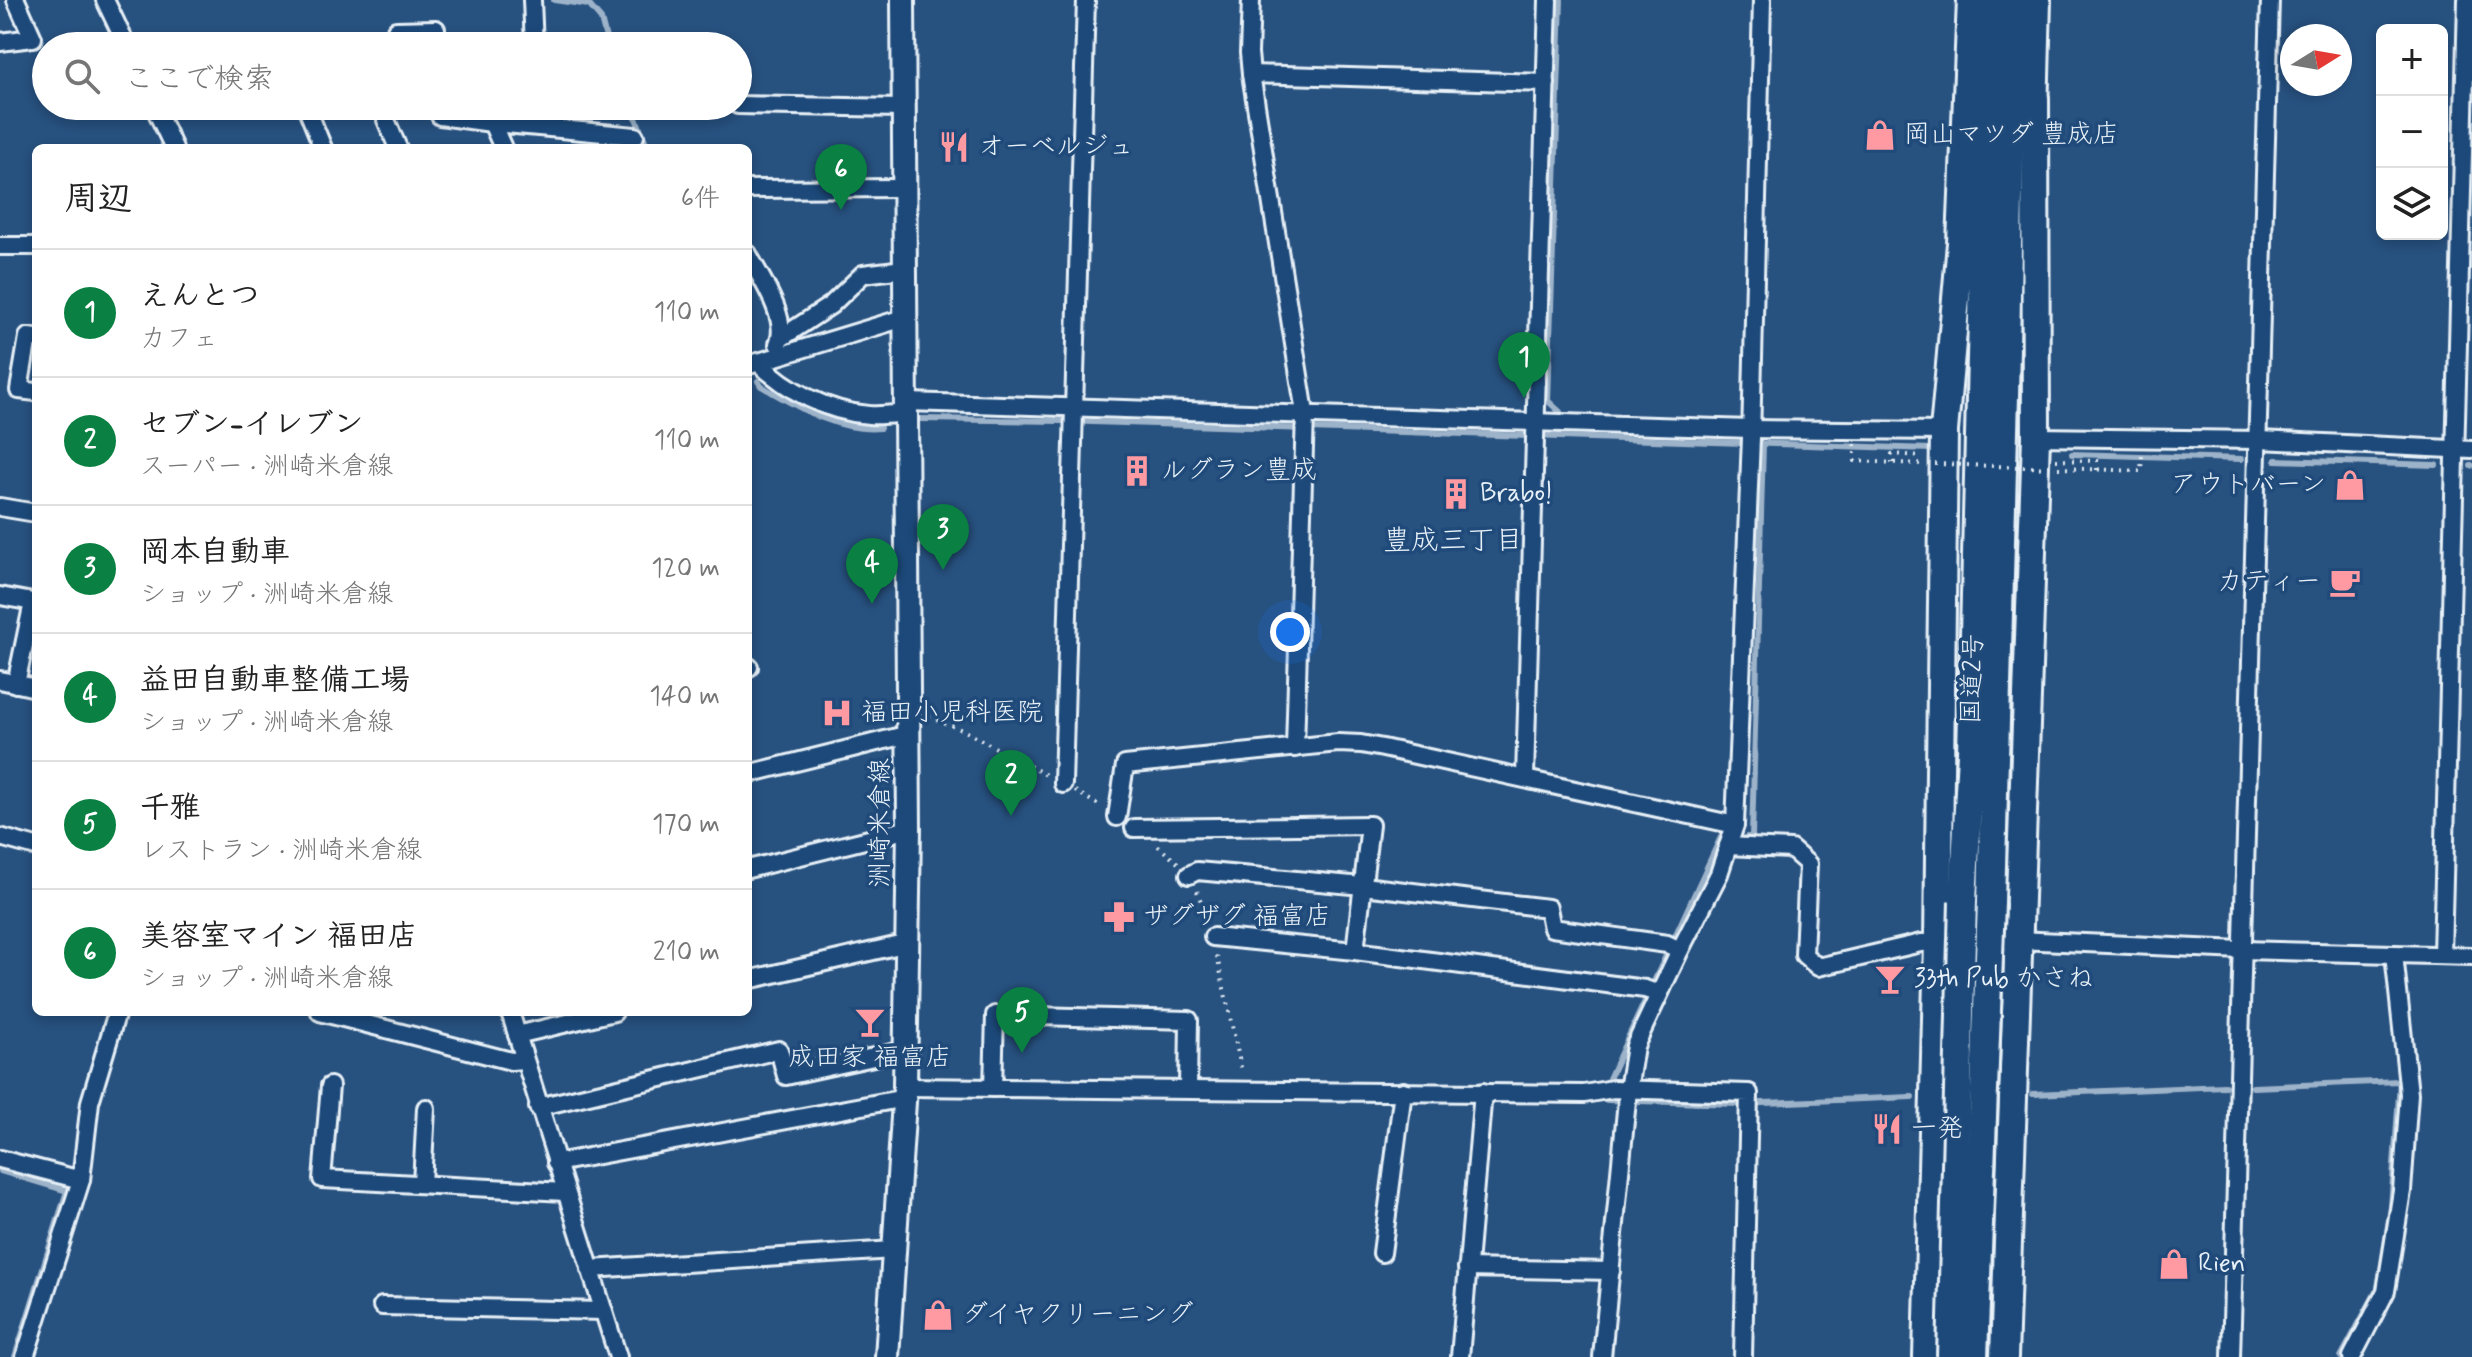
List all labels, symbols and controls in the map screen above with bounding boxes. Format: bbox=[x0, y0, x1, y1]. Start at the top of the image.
north arrow bbox=[2280, 24, 2352, 96]
map controls bbox=[2376, 24, 2448, 240]
button: + bbox=[2376, 24, 2448, 96]
search box bbox=[32, 32, 752, 120]
icon: search bbox=[60, 54, 104, 98]
text: ここで検索 bbox=[124, 60, 274, 99]
button: − bbox=[2376, 96, 2448, 168]
shop icon: 岡山マツダ 豊成店 bbox=[1863, 118, 1897, 152]
place label: 岡山マツダ 豊成店 bbox=[1904, 118, 2119, 152]
restaurant icon: オーベルジュ bbox=[937, 130, 971, 164]
place label: オーベルジュ bbox=[978, 130, 1134, 164]
pin: 6 bbox=[815, 144, 867, 210]
button: layers bbox=[2376, 168, 2448, 240]
text: 周辺 bbox=[64, 177, 132, 222]
text: 6件 bbox=[681, 182, 720, 216]
text: えんとつ bbox=[140, 277, 260, 316]
text: 1 bbox=[84, 296, 96, 330]
text: 110 m bbox=[654, 296, 720, 330]
text: カフェ bbox=[140, 322, 218, 356]
pin: 1 bbox=[1498, 332, 1550, 398]
text: セブン-イレブン bbox=[140, 405, 363, 444]
text: 2 bbox=[84, 424, 96, 458]
text: 110 m bbox=[654, 424, 720, 458]
text: スーパー · 洲崎米倉線 bbox=[140, 450, 393, 484]
building icon: ルグラン豊成 bbox=[1120, 454, 1154, 488]
place label: ルグラン豊成 bbox=[1161, 454, 1317, 488]
place label: アウトバーン bbox=[2171, 468, 2326, 502]
shop icon: アウトバーン bbox=[2333, 468, 2367, 502]
building icon: Brabo! bbox=[1439, 477, 1473, 511]
place label: Brabo! bbox=[1480, 477, 1552, 511]
pin: 3 bbox=[917, 504, 969, 570]
district label: 豊成三丁目 bbox=[1383, 523, 1523, 560]
text: 岡本自動車 bbox=[140, 533, 290, 572]
pin: 4 bbox=[846, 538, 898, 604]
text: 3 bbox=[84, 552, 96, 586]
text: 120 m bbox=[651, 552, 720, 586]
place label: カティー bbox=[2217, 565, 2321, 599]
cafe icon: カティー bbox=[2328, 565, 2362, 599]
text: ショップ · 洲崎米倉線 bbox=[140, 578, 393, 612]
your location bbox=[1270, 612, 1310, 652]
street label: 国道2号 bbox=[1954, 633, 1992, 725]
text: 益田自動車整備工場 bbox=[140, 661, 410, 700]
text: 4 bbox=[82, 680, 98, 714]
text: 140 m bbox=[649, 680, 720, 714]
hospital icon: 福田小児科医院 bbox=[820, 696, 854, 730]
place label: 福田小児科医院 bbox=[861, 696, 1043, 730]
text: ショップ · 洲崎米倉線 bbox=[140, 706, 393, 740]
pin: 2 bbox=[985, 750, 1037, 816]
street label: 洲崎米倉線 bbox=[864, 758, 898, 888]
text: 千雅 bbox=[140, 789, 200, 828]
text: 5 bbox=[82, 808, 98, 842]
text: 170 m bbox=[652, 808, 720, 842]
text: レストラン · 洲崎米倉線 bbox=[140, 834, 422, 868]
pharmacy icon: ザグザグ 福富店 bbox=[1102, 900, 1136, 934]
place label: ザグザグ 福富店 bbox=[1143, 900, 1331, 934]
text: 美容室マイン 福田店 bbox=[140, 917, 418, 956]
text: 6 bbox=[83, 936, 97, 970]
text: 210 m bbox=[653, 936, 720, 970]
text: ショップ · 洲崎米倉線 bbox=[140, 962, 393, 996]
bar icon: 33th Pub かさね bbox=[1873, 962, 1907, 996]
place label: 33th Pub かさね bbox=[1914, 962, 2094, 996]
pin: 5 bbox=[996, 987, 1048, 1053]
bar icon: 成田家 福富店 bbox=[853, 1005, 887, 1039]
place label: 成田家 福富店 bbox=[788, 1041, 952, 1075]
restaurant icon: 一発 bbox=[1870, 1112, 1904, 1146]
place label: 一発 bbox=[1911, 1112, 1963, 1146]
shop icon: Rien bbox=[2157, 1247, 2191, 1281]
place label: Rien bbox=[2198, 1247, 2245, 1281]
shop icon: ダイヤクリーニング bbox=[921, 1298, 955, 1332]
place label: ダイヤクリーニング bbox=[962, 1298, 1193, 1332]

